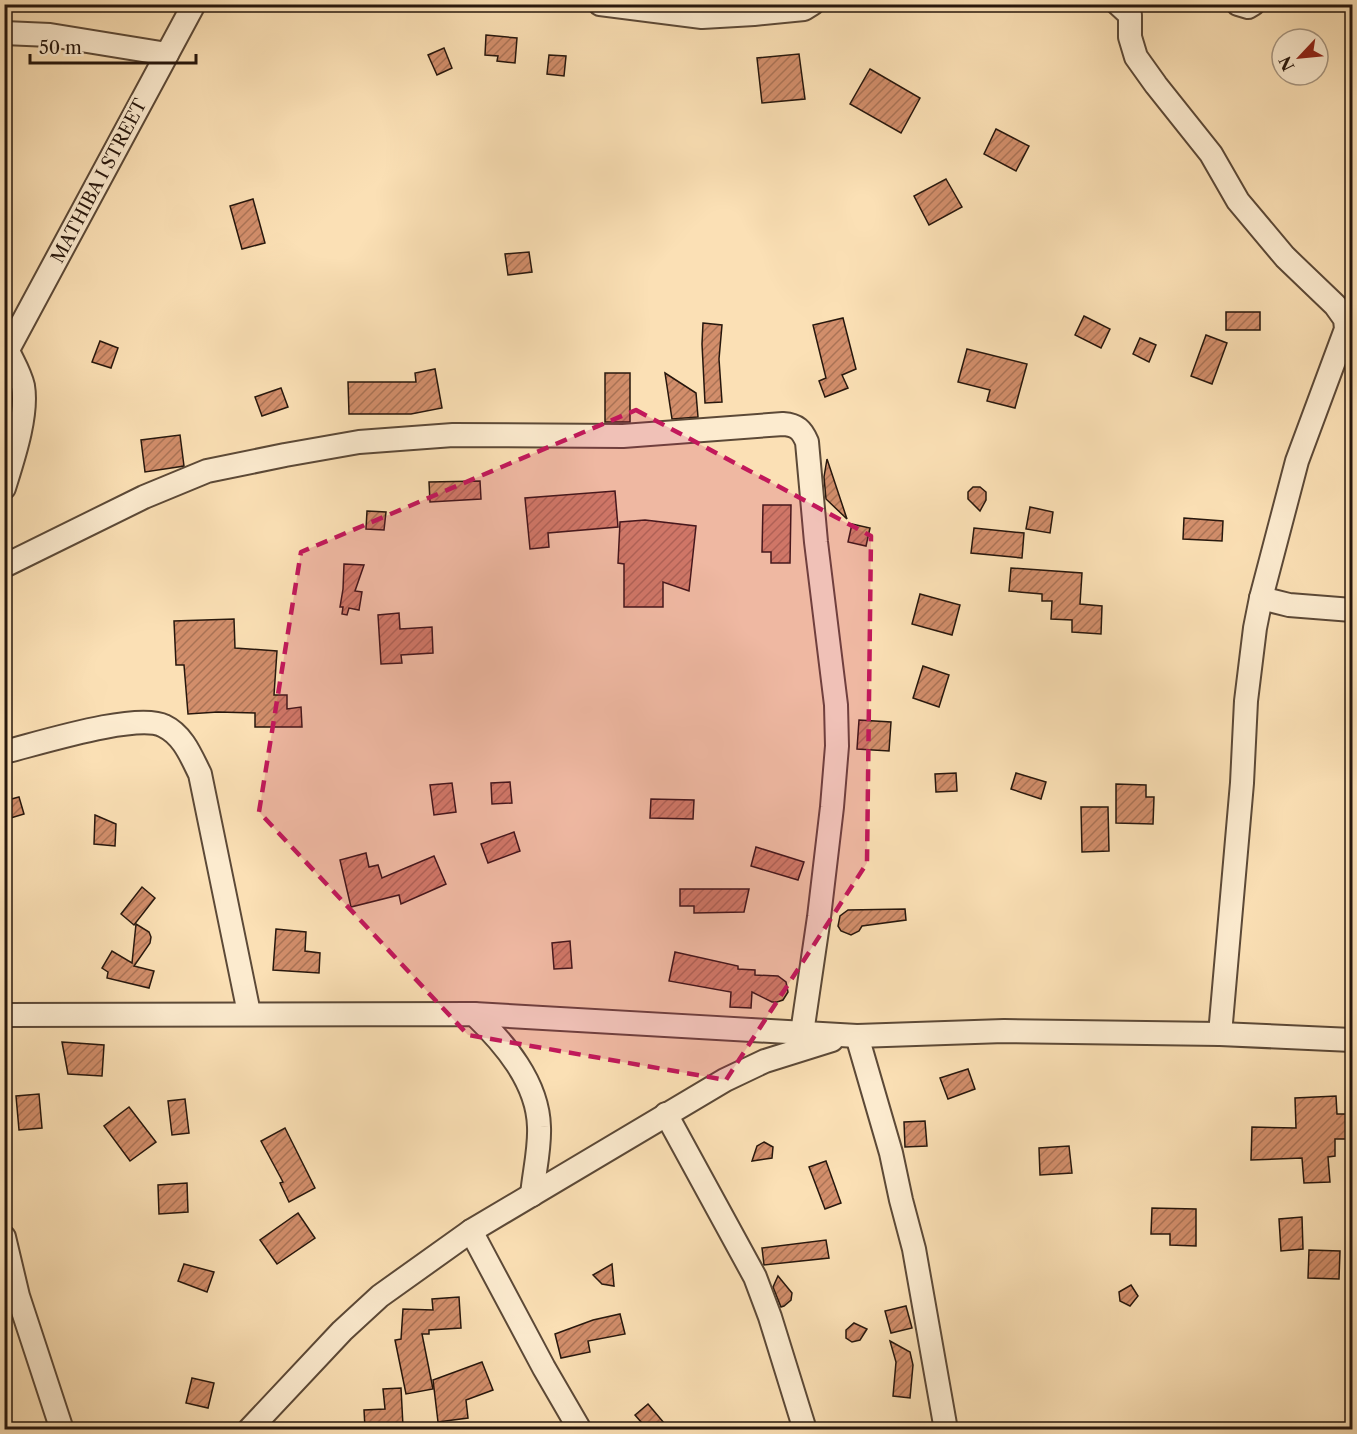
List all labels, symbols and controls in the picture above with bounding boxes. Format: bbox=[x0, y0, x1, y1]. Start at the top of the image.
scale bar bbox=[30, 27, 196, 65]
north arrow bbox=[1270, 27, 1330, 87]
text: 50 m bbox=[39, 37, 82, 59]
text: N bbox=[1274, 53, 1299, 74]
street label: MATHIBA I STREET bbox=[46, 95, 152, 267]

